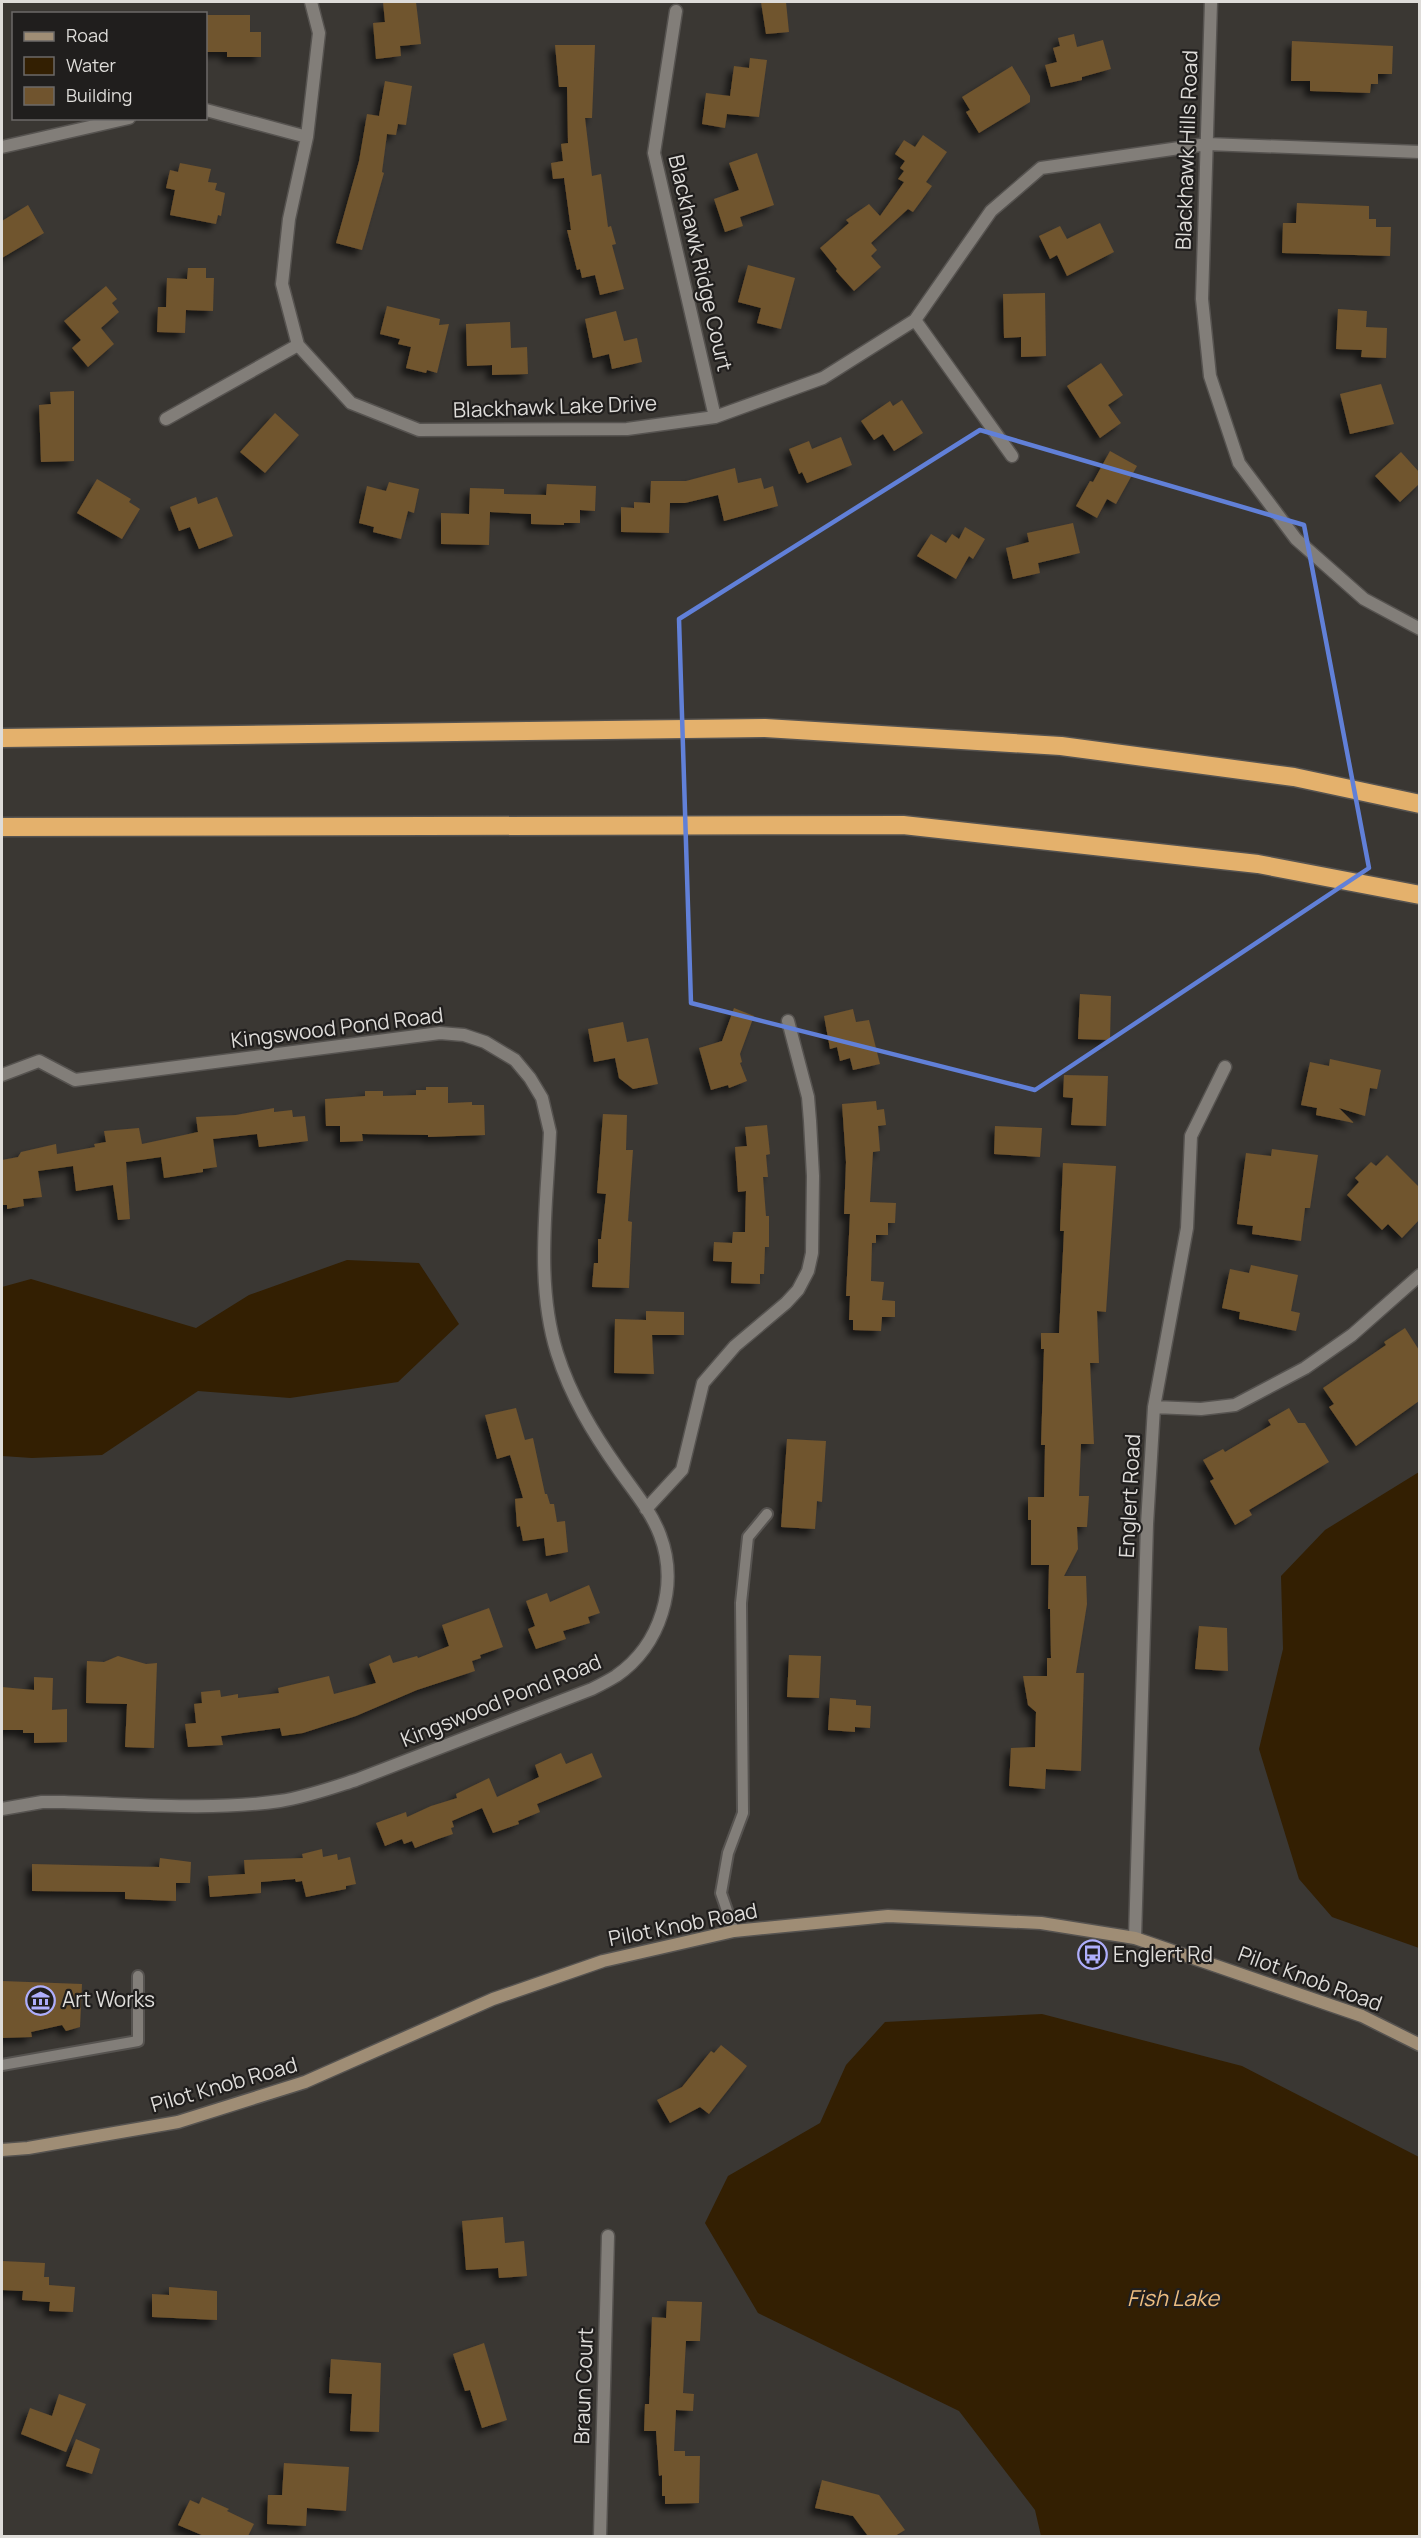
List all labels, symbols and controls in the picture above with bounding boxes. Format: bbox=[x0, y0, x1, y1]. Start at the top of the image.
legend bbox=[12, 12, 207, 120]
text: Road bbox=[66, 23, 109, 47]
street label: Blackhawk Hills Road bbox=[1169, 50, 1203, 250]
text: Water bbox=[66, 53, 116, 77]
text: Building bbox=[66, 83, 132, 107]
street label: Blackhawk Ridge Court bbox=[662, 152, 740, 374]
street label: Blackhawk Lake Drive bbox=[452, 388, 657, 424]
street label: Kingswood Pond Road bbox=[229, 1000, 445, 1054]
street label: Englert Road bbox=[1112, 1433, 1146, 1559]
street label: Kingswood Pond Road bbox=[396, 1647, 605, 1753]
street label: Pilot Knob Road bbox=[606, 1896, 760, 1952]
bus stop icon: Englert Rd bbox=[1076, 1939, 1108, 1971]
street label: Pilot Knob Road bbox=[1235, 1939, 1386, 2017]
place label: Englert Rd bbox=[1113, 1940, 1213, 1968]
museum icon: Art Works bbox=[25, 1984, 57, 2016]
place label: Art Works bbox=[62, 1985, 155, 2013]
street label: Pilot Knob Road bbox=[147, 2050, 300, 2118]
water label: Fish Lake bbox=[1127, 2283, 1220, 2313]
street label: Braun Court bbox=[567, 2327, 599, 2445]

